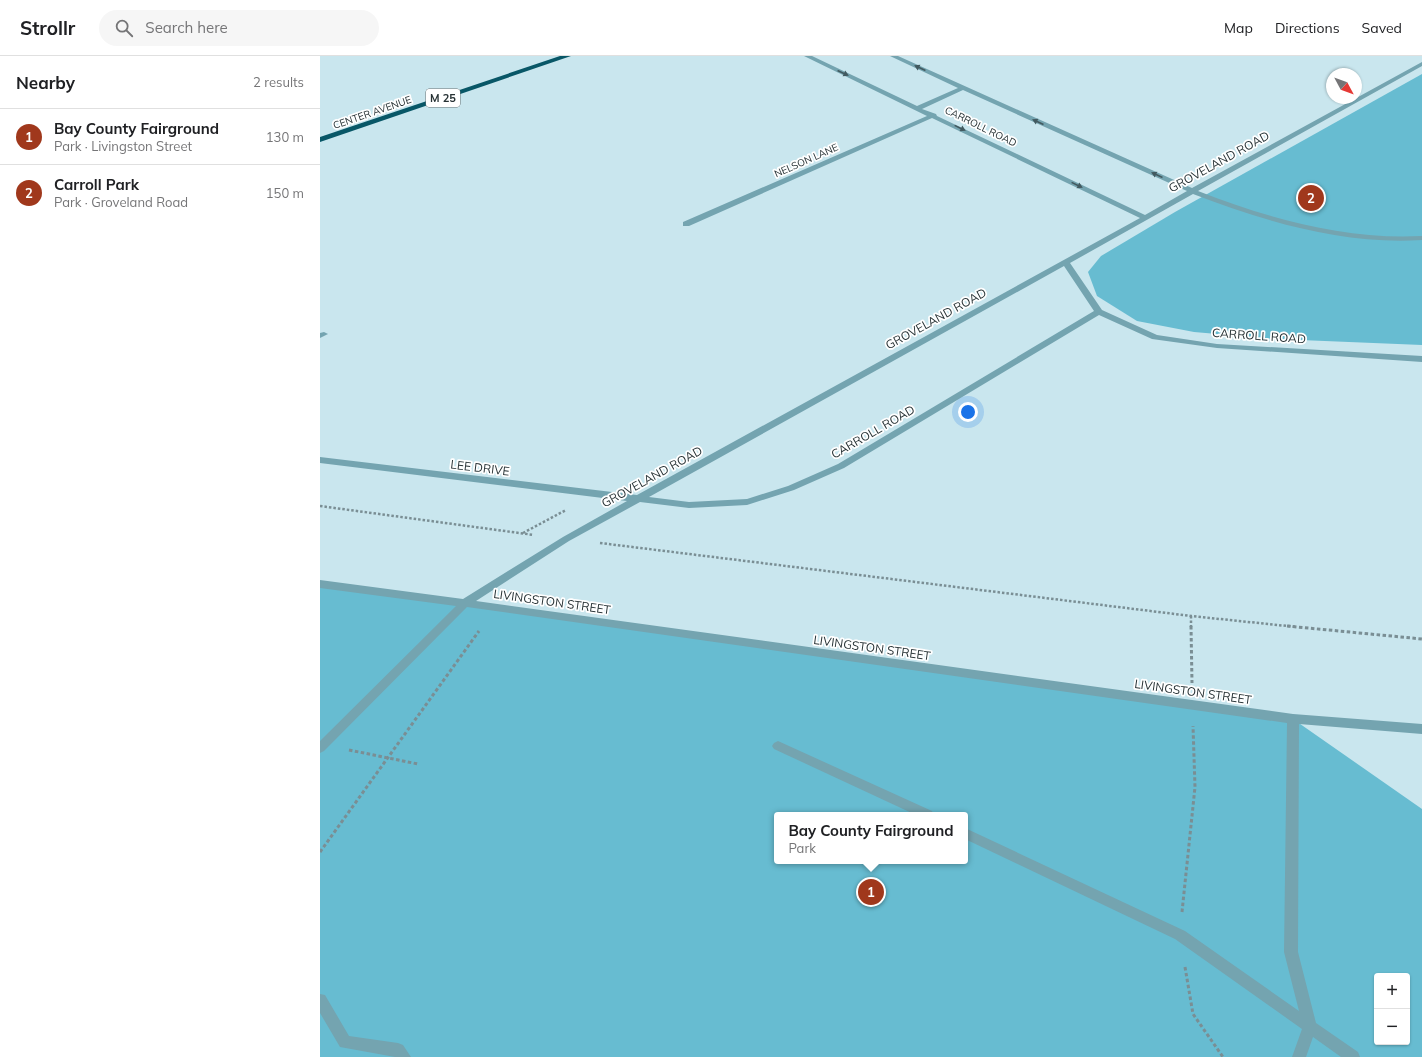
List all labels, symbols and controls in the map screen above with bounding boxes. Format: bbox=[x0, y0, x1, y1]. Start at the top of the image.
search box bbox=[99, 10, 379, 46]
text: Strollr bbox=[20, 16, 75, 40]
icon: search bbox=[113, 17, 135, 39]
text: Search here bbox=[145, 18, 228, 37]
text: Map bbox=[1224, 19, 1253, 37]
text: Directions bbox=[1275, 19, 1340, 37]
text: Saved bbox=[1362, 19, 1402, 37]
one-way arrow bbox=[914, 65, 925, 71]
north arrow bbox=[1326, 68, 1362, 104]
one-way arrow bbox=[837, 70, 848, 76]
text: Nearby bbox=[16, 72, 75, 93]
text: 2 results bbox=[253, 74, 304, 90]
road number: M 25 bbox=[426, 89, 460, 107]
street label: CENTER AVENUE bbox=[331, 93, 413, 132]
street label: CARROLL ROAD bbox=[943, 103, 1019, 149]
one-way arrow bbox=[1032, 118, 1044, 124]
text: Bay County Fairground bbox=[54, 119, 219, 138]
one-way arrow bbox=[955, 125, 966, 131]
street label: GROVELAND ROAD bbox=[1166, 128, 1272, 195]
text: 1 bbox=[25, 129, 33, 145]
text: 130 m bbox=[266, 129, 304, 145]
text: Park · Livingston Street bbox=[54, 138, 192, 154]
street label: NELSON LANE bbox=[772, 141, 840, 180]
one-way arrow bbox=[1151, 172, 1163, 178]
text: Carroll Park bbox=[54, 175, 139, 194]
one-way arrow bbox=[1072, 182, 1083, 188]
pin: 2 bbox=[1298, 183, 1324, 213]
text: 2 bbox=[25, 185, 33, 201]
text: 150 m bbox=[266, 185, 304, 201]
text: Park · Groveland Road bbox=[54, 194, 188, 210]
street label: GROVELAND ROAD bbox=[883, 285, 989, 352]
street label: CARROLL ROAD bbox=[1212, 325, 1306, 346]
street label: CARROLL ROAD bbox=[828, 402, 917, 462]
your location bbox=[958, 402, 978, 422]
street label: GROVELAND ROAD bbox=[599, 443, 705, 510]
street label: LEE DRIVE bbox=[450, 456, 511, 479]
street label: LIVINGSTON STREET bbox=[492, 586, 612, 617]
street label: LIVINGSTON STREET bbox=[812, 632, 932, 663]
street label: LIVINGSTON STREET bbox=[1133, 676, 1253, 707]
popup bbox=[774, 812, 968, 864]
text: Bay County Fairground bbox=[788, 821, 954, 840]
text: Park bbox=[788, 840, 816, 856]
pin: 1 bbox=[858, 877, 884, 907]
map controls bbox=[1374, 973, 1410, 1045]
button: + bbox=[1374, 973, 1410, 1009]
button: − bbox=[1374, 1009, 1410, 1045]

